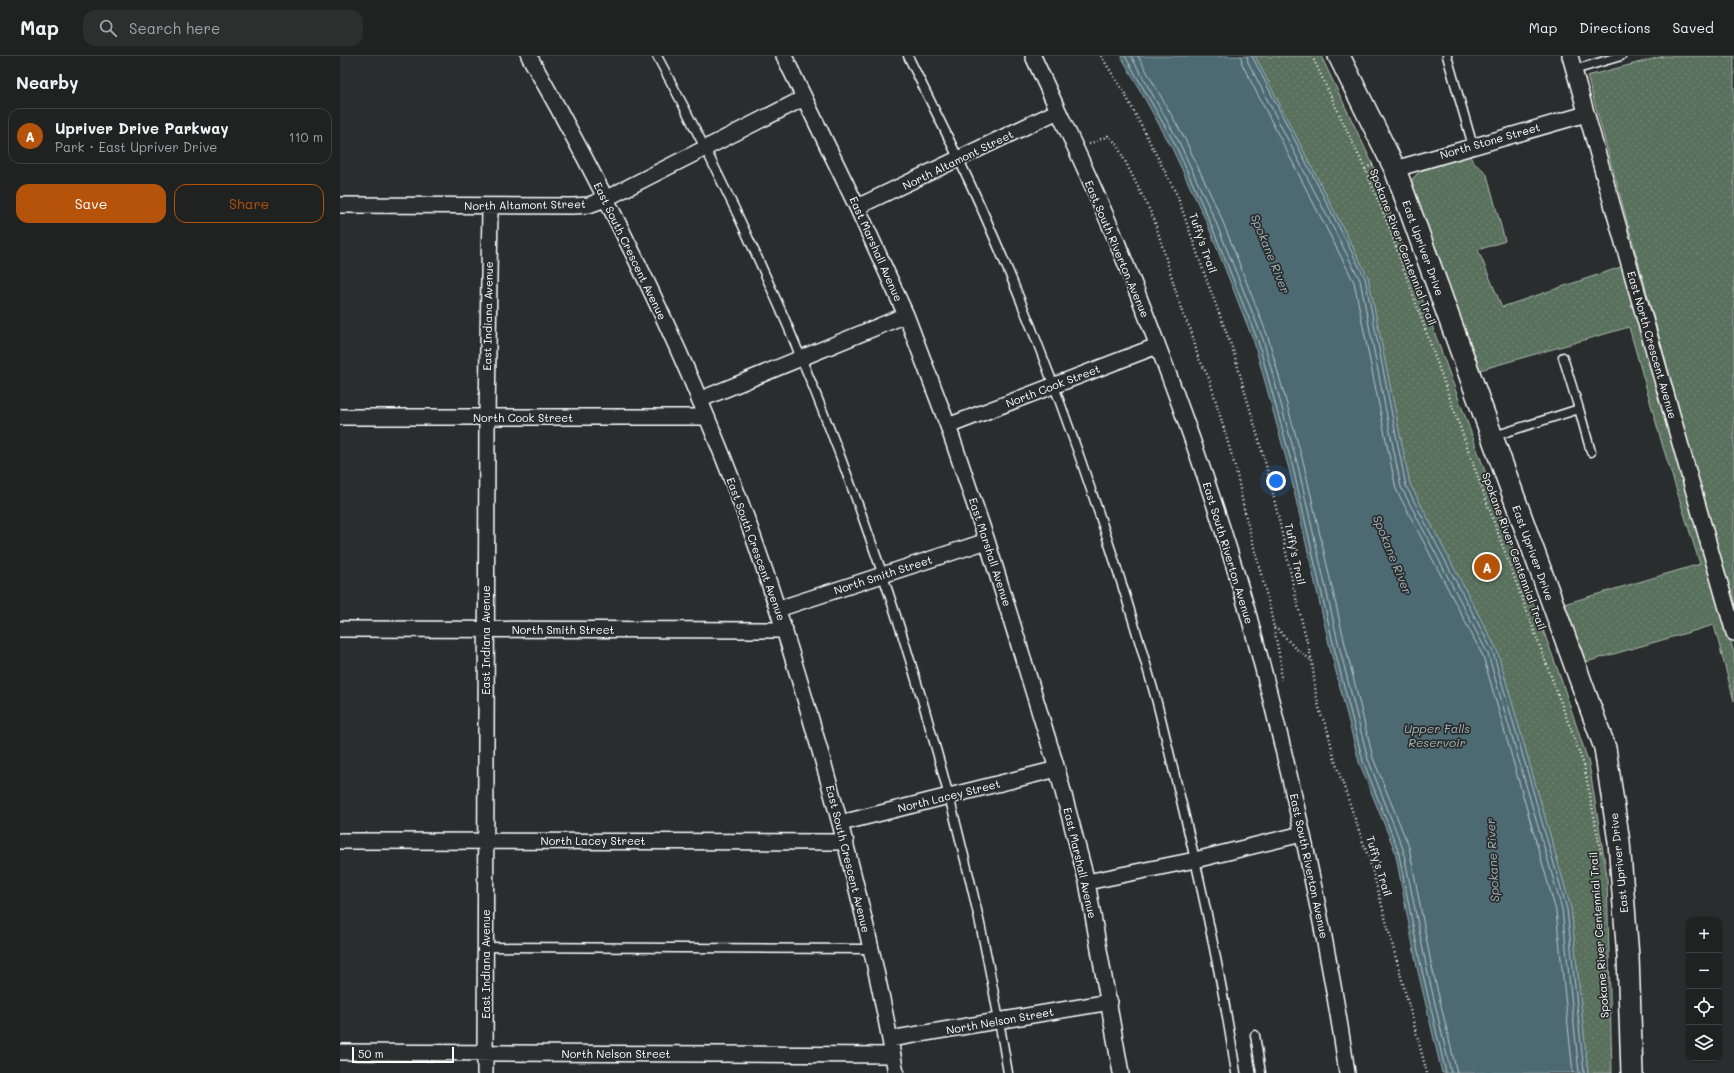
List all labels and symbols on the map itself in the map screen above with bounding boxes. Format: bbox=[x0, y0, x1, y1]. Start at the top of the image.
street label: North Stone Street bbox=[1438, 119, 1542, 162]
street label: North Altamont Street bbox=[900, 126, 1016, 193]
street label: Spokane River Centennial Trail bbox=[1367, 166, 1440, 327]
street label: East South Riverton Avenue bbox=[1082, 178, 1153, 320]
street label: East South Crescent Avenue bbox=[591, 179, 670, 322]
street label: East Marshall Avenue bbox=[847, 194, 906, 304]
street label: North Altamont Street bbox=[464, 196, 586, 213]
street label: East Upriver Drive bbox=[1399, 198, 1448, 298]
street label: Tuffy's Trail bbox=[1186, 211, 1221, 275]
water label: Spokane River bbox=[1248, 212, 1294, 296]
street label: East Indiana Avenue bbox=[479, 261, 496, 371]
street label: East North Crescent Avenue bbox=[1624, 269, 1681, 421]
street label: North Cook Street bbox=[1003, 361, 1102, 410]
street label: North Cook Street bbox=[473, 410, 573, 425]
street label: Spokane River Centennial Trail bbox=[1479, 470, 1550, 632]
your location bbox=[1266, 471, 1286, 491]
street label: East South Crescent Avenue bbox=[724, 475, 789, 623]
street label: East South Riverton Avenue bbox=[1200, 480, 1257, 626]
street label: East Marshall Avenue bbox=[966, 496, 1015, 608]
street label: East Upriver Drive bbox=[1509, 503, 1558, 603]
water label: Spokane River bbox=[1370, 513, 1416, 597]
street label: Tuffy's Trail bbox=[1282, 522, 1309, 586]
street label: North Smith Street bbox=[832, 551, 934, 598]
pin: A bbox=[1474, 552, 1500, 582]
street label: East Indiana Avenue bbox=[478, 585, 493, 695]
street label: North Smith Street bbox=[512, 622, 614, 637]
water label: Upper Falls Reservoir bbox=[1404, 720, 1470, 750]
street label: North Lacey Street bbox=[896, 776, 1002, 815]
street label: East South Crescent Avenue bbox=[823, 784, 874, 934]
street label: East South Riverton Avenue bbox=[1287, 792, 1332, 940]
street label: East Marshall Avenue bbox=[1060, 806, 1101, 920]
street label: East Upriver Drive bbox=[1606, 812, 1631, 914]
water label: Spokane River bbox=[1482, 818, 1502, 903]
street label: North Lacey Street bbox=[541, 833, 646, 848]
street label: Tuffy's Trail bbox=[1363, 834, 1396, 898]
street label: Spokane River Centennial Trail bbox=[1585, 851, 1612, 1019]
street label: East Indiana Avenue bbox=[478, 909, 493, 1019]
street label: North Nelson Street bbox=[945, 1004, 1055, 1037]
scale bar bbox=[352, 1045, 454, 1064]
street label: North Nelson Street bbox=[562, 1046, 671, 1061]

